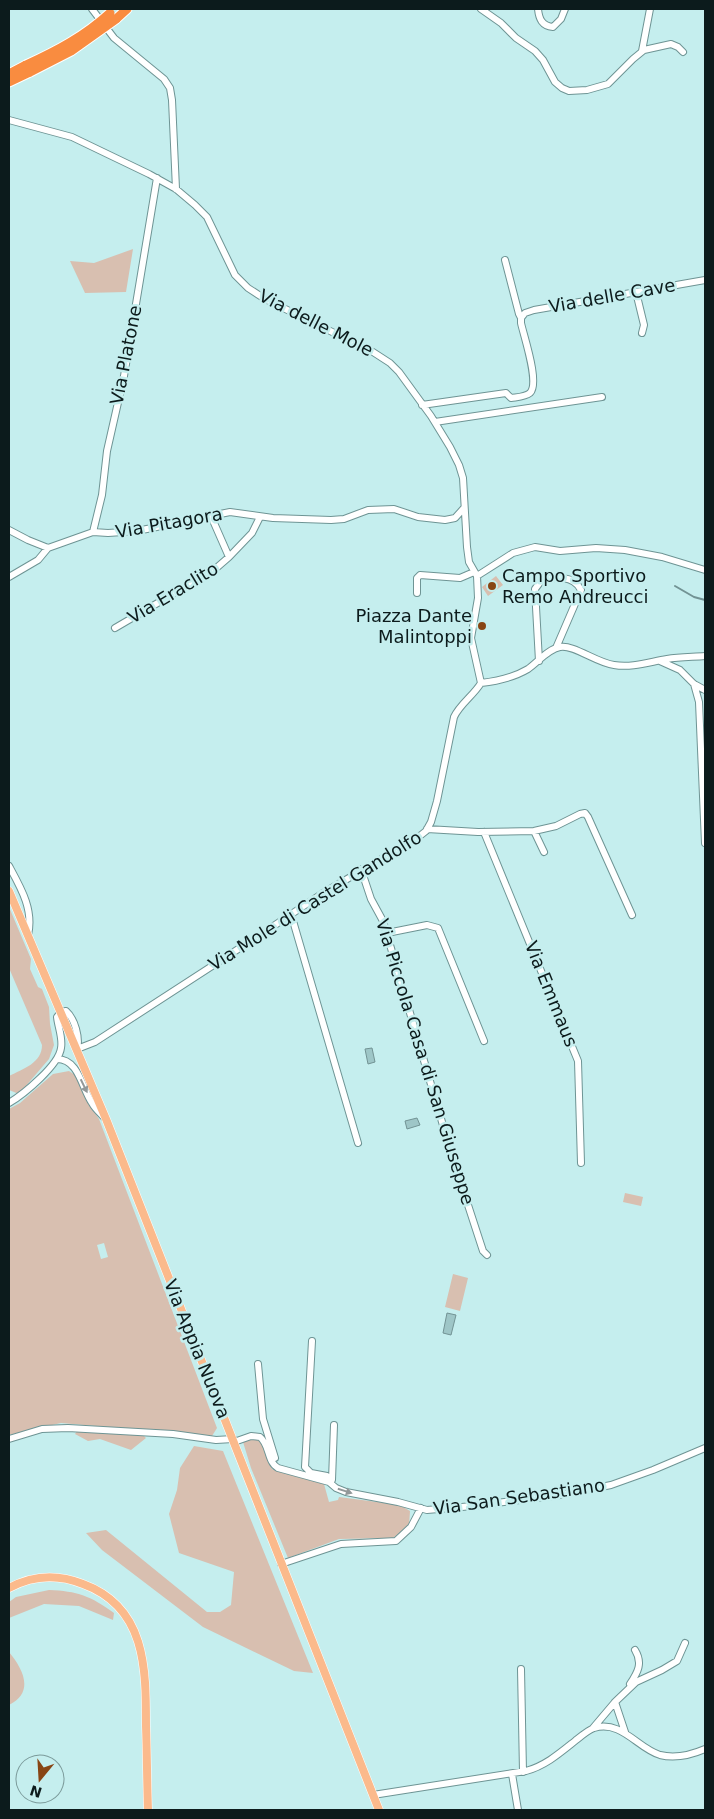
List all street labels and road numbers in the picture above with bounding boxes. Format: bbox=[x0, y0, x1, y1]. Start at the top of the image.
street label: Via delle Cave bbox=[547, 274, 677, 317]
street label: Via delle Mole bbox=[256, 285, 377, 360]
street label: Via Platone bbox=[106, 303, 145, 407]
street label: Via Pitagora bbox=[114, 503, 224, 542]
street label: Via Eraclito bbox=[124, 557, 222, 628]
street label: Via Mole di Castel Gandolfo bbox=[204, 826, 425, 975]
street label: Via Piccola Casa di San Giuseppe bbox=[372, 916, 479, 1207]
street label: Via Emmaus bbox=[521, 938, 582, 1050]
street label: Via Appia Nuova bbox=[160, 1276, 235, 1421]
street label: Via San Sebastiano bbox=[432, 1474, 606, 1519]

